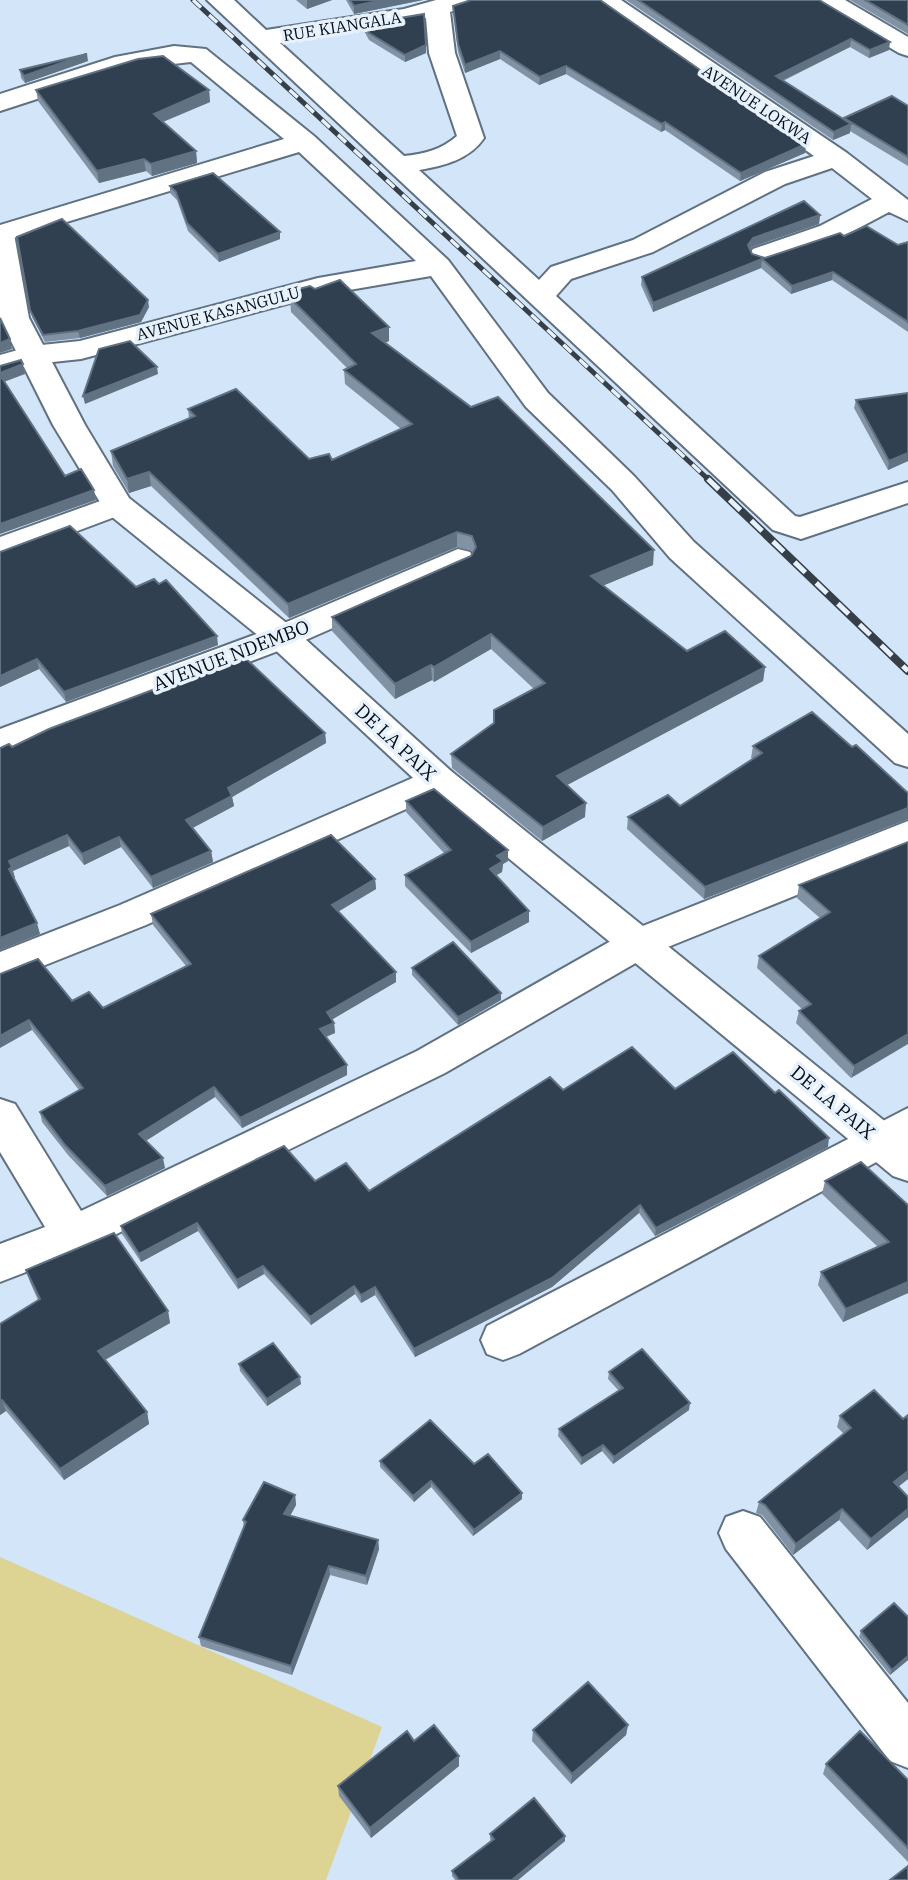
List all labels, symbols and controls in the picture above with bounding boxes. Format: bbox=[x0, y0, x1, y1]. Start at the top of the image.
street label: RUE KIANGALA bbox=[281, 7, 403, 45]
street label: AVENUE LOKWA bbox=[699, 60, 815, 148]
street label: AVENUE KASANGULU bbox=[134, 282, 302, 344]
street label: AVENUE NDEMBO bbox=[149, 614, 313, 696]
street label: DE LA PAIX bbox=[350, 698, 442, 786]
street label: DE LA PAIX bbox=[786, 1060, 880, 1144]

